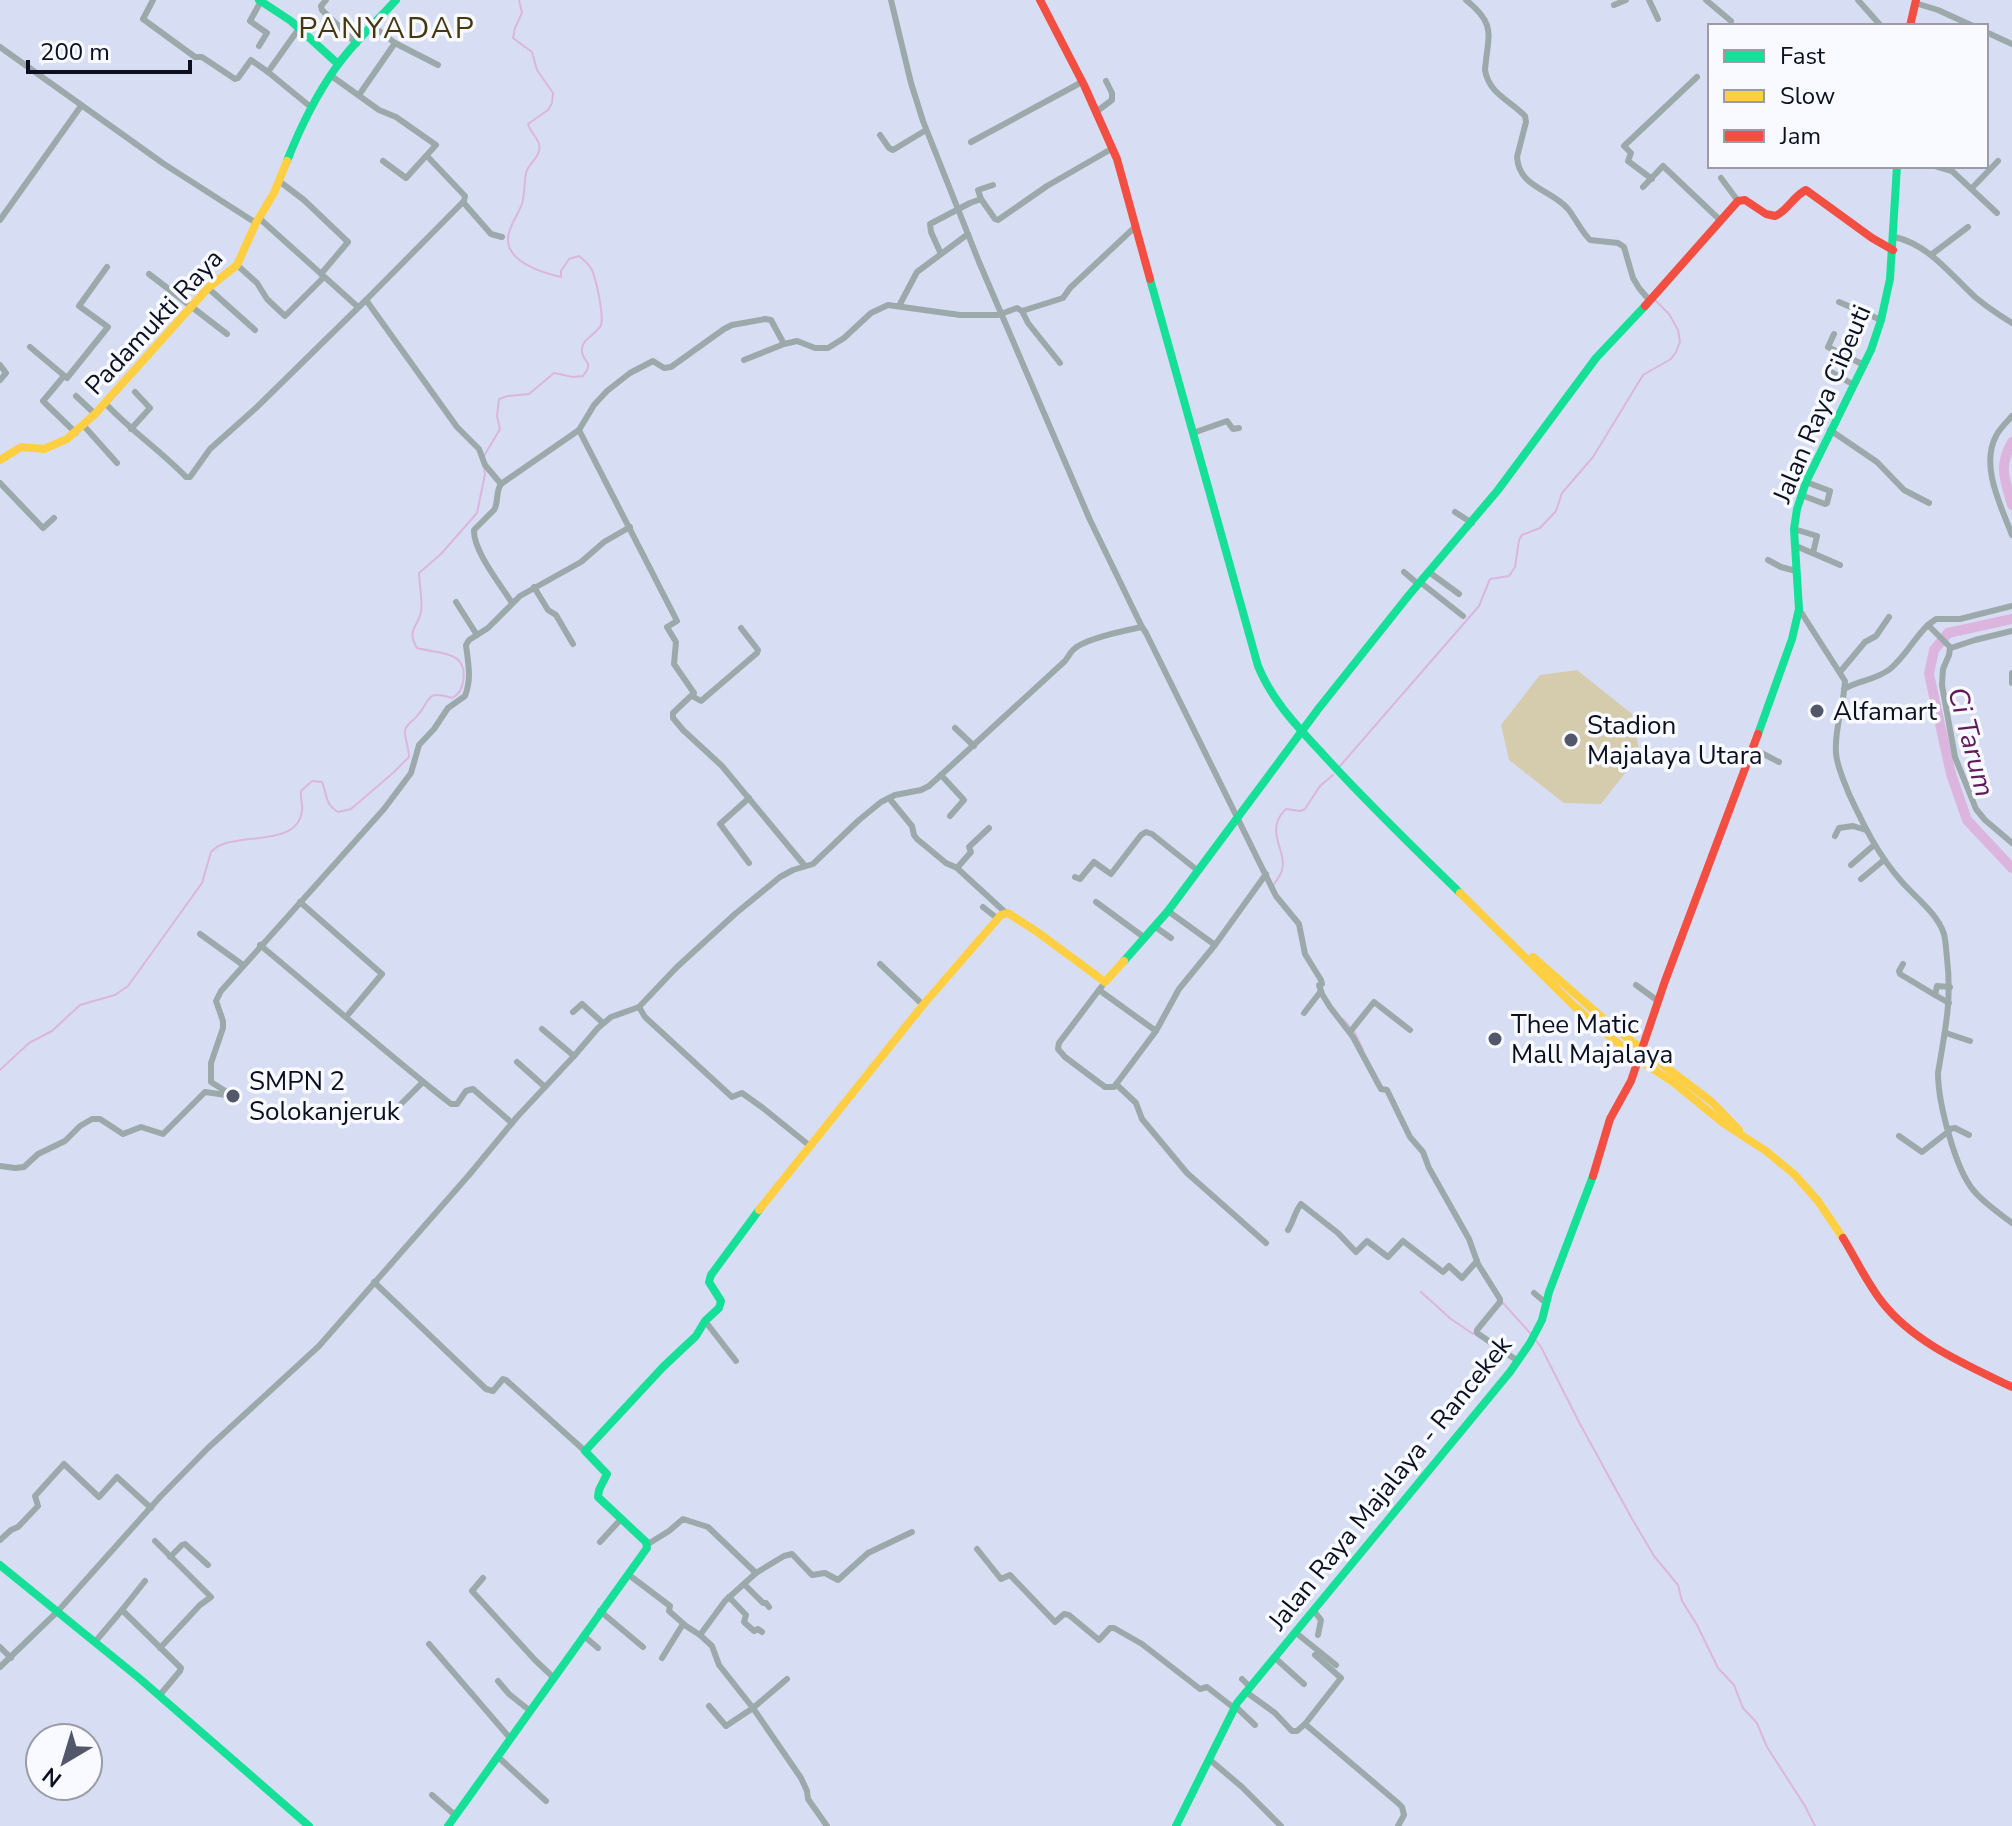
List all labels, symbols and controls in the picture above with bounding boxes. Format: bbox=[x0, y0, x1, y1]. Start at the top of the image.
district label: PANYADAP bbox=[298, 8, 476, 49]
scale bar bbox=[28, 24, 190, 74]
legend bbox=[1708, 24, 1988, 168]
text: 200 m bbox=[40, 36, 110, 68]
text: Fast bbox=[1780, 40, 1826, 72]
text: Slow bbox=[1780, 80, 1835, 112]
text: Jam bbox=[1779, 120, 1821, 152]
street label: Padamukti Raya bbox=[77, 241, 231, 403]
street label: Jalan Raya Cibeuti bbox=[1764, 300, 1880, 509]
water label: Ci Tarum bbox=[1938, 683, 2004, 801]
place label: Alfamart bbox=[1833, 694, 1938, 729]
marker: Alfamart bbox=[1808, 702, 1826, 720]
place label: Stadion Majalaya Utara bbox=[1587, 708, 1763, 773]
marker: Stadion Majalaya Utara bbox=[1562, 731, 1580, 749]
place label: Thee Matic Mall Majalaya bbox=[1511, 1007, 1673, 1072]
marker: Thee Matic Mall Majalaya bbox=[1486, 1030, 1504, 1048]
place label: SMPN 2 Solokanjeruk bbox=[249, 1064, 401, 1129]
marker: SMPN 2 Solokanjeruk bbox=[224, 1087, 242, 1105]
street label: Jalan Raya Majalaya - Rancekek bbox=[1260, 1328, 1520, 1638]
north arrow bbox=[24, 1722, 104, 1802]
text: N bbox=[37, 1760, 68, 1794]

